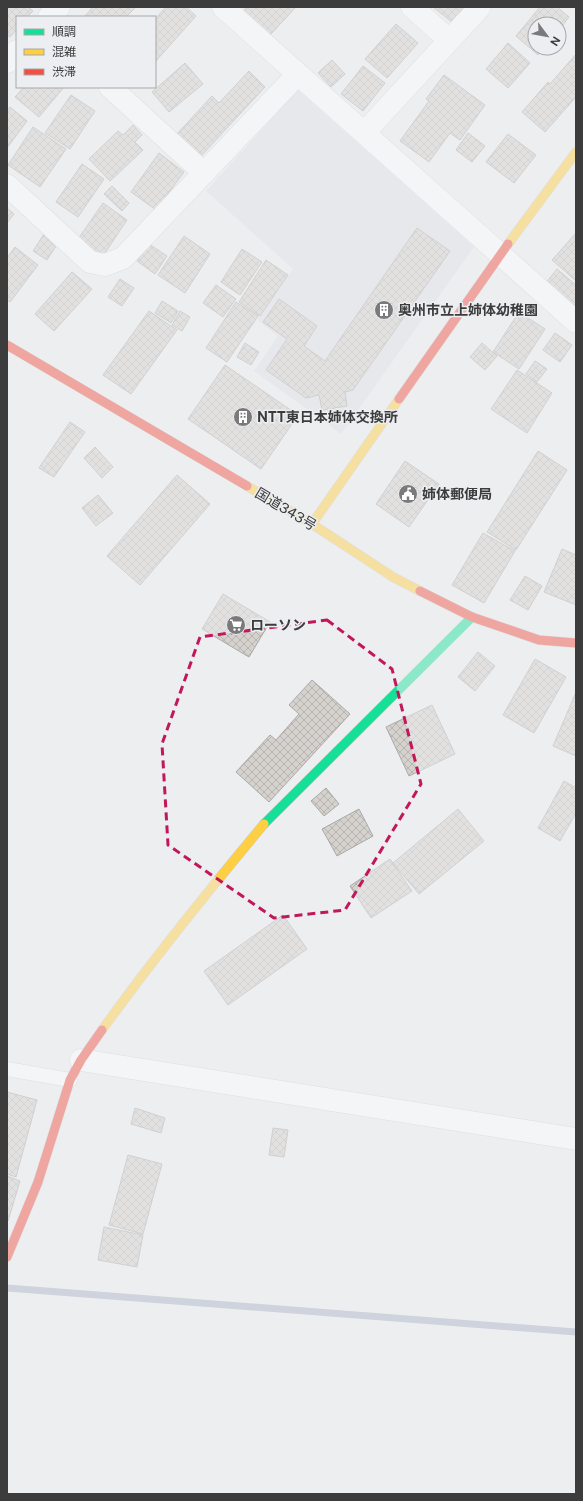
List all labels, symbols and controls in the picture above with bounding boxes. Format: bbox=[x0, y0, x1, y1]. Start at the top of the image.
legend bbox=[16, 16, 156, 88]
north arrow bbox=[527, 16, 567, 56]
text: 順調 bbox=[52, 25, 76, 39]
text: N bbox=[548, 34, 563, 48]
text: 混雑 bbox=[52, 45, 76, 59]
text: 渋滞 bbox=[52, 65, 76, 79]
building icon: 奥州市立上姉体幼稚園 bbox=[373, 299, 395, 321]
place label: 奥州市立上姉体幼稚園 bbox=[398, 302, 538, 318]
building icon: NTT東日本姉体交換所 bbox=[232, 406, 254, 428]
place label: NTT東日本姉体交換所 bbox=[257, 409, 398, 425]
public building icon: 姉体郵便局 bbox=[397, 483, 419, 505]
street label: 国道343号 bbox=[253, 485, 319, 533]
place label: 姉体郵便局 bbox=[422, 486, 492, 502]
supermarket icon: ローソン bbox=[225, 614, 247, 636]
place label: ローソン bbox=[250, 617, 306, 633]

